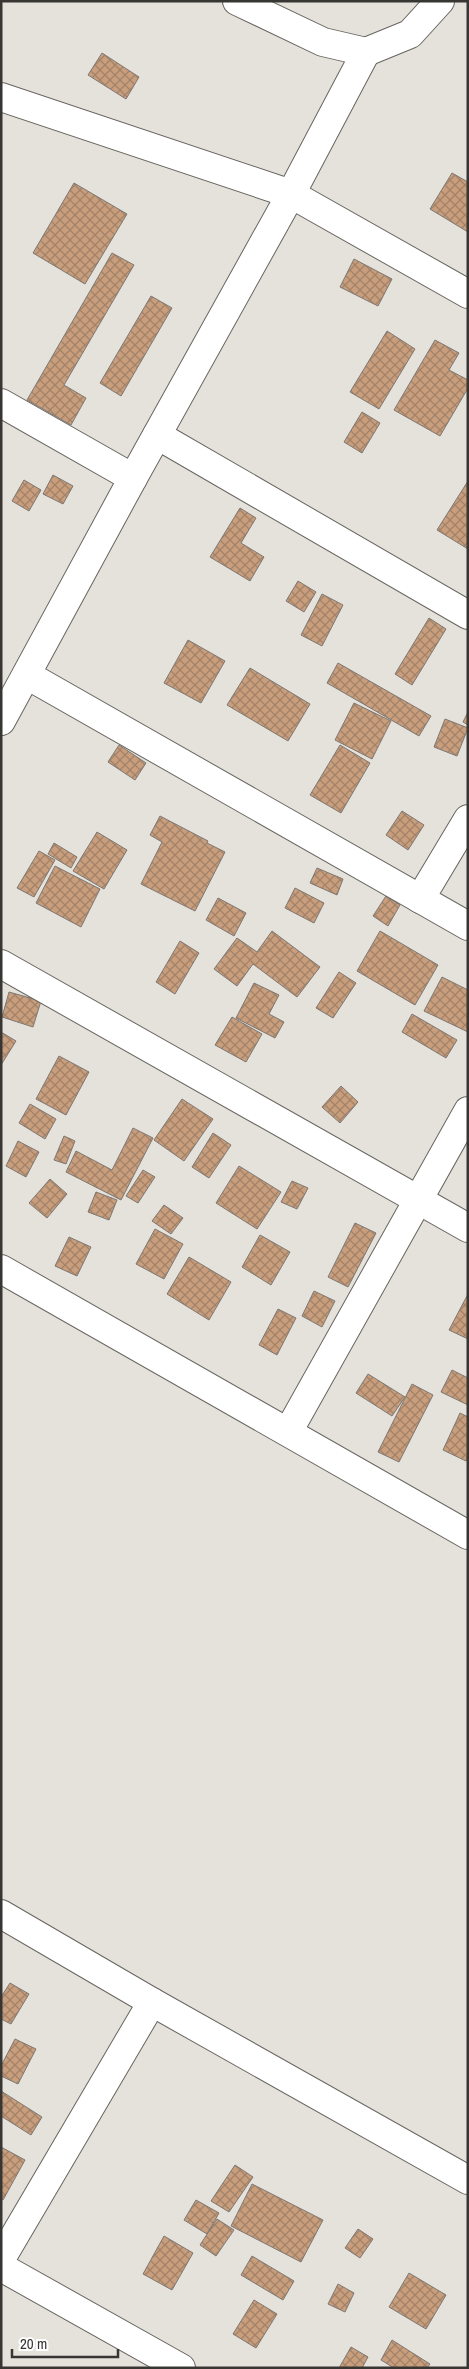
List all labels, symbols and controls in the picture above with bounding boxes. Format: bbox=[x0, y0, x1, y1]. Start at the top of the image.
scale bar bbox=[12, 2326, 119, 2358]
text: 20 m bbox=[20, 2333, 47, 2354]

